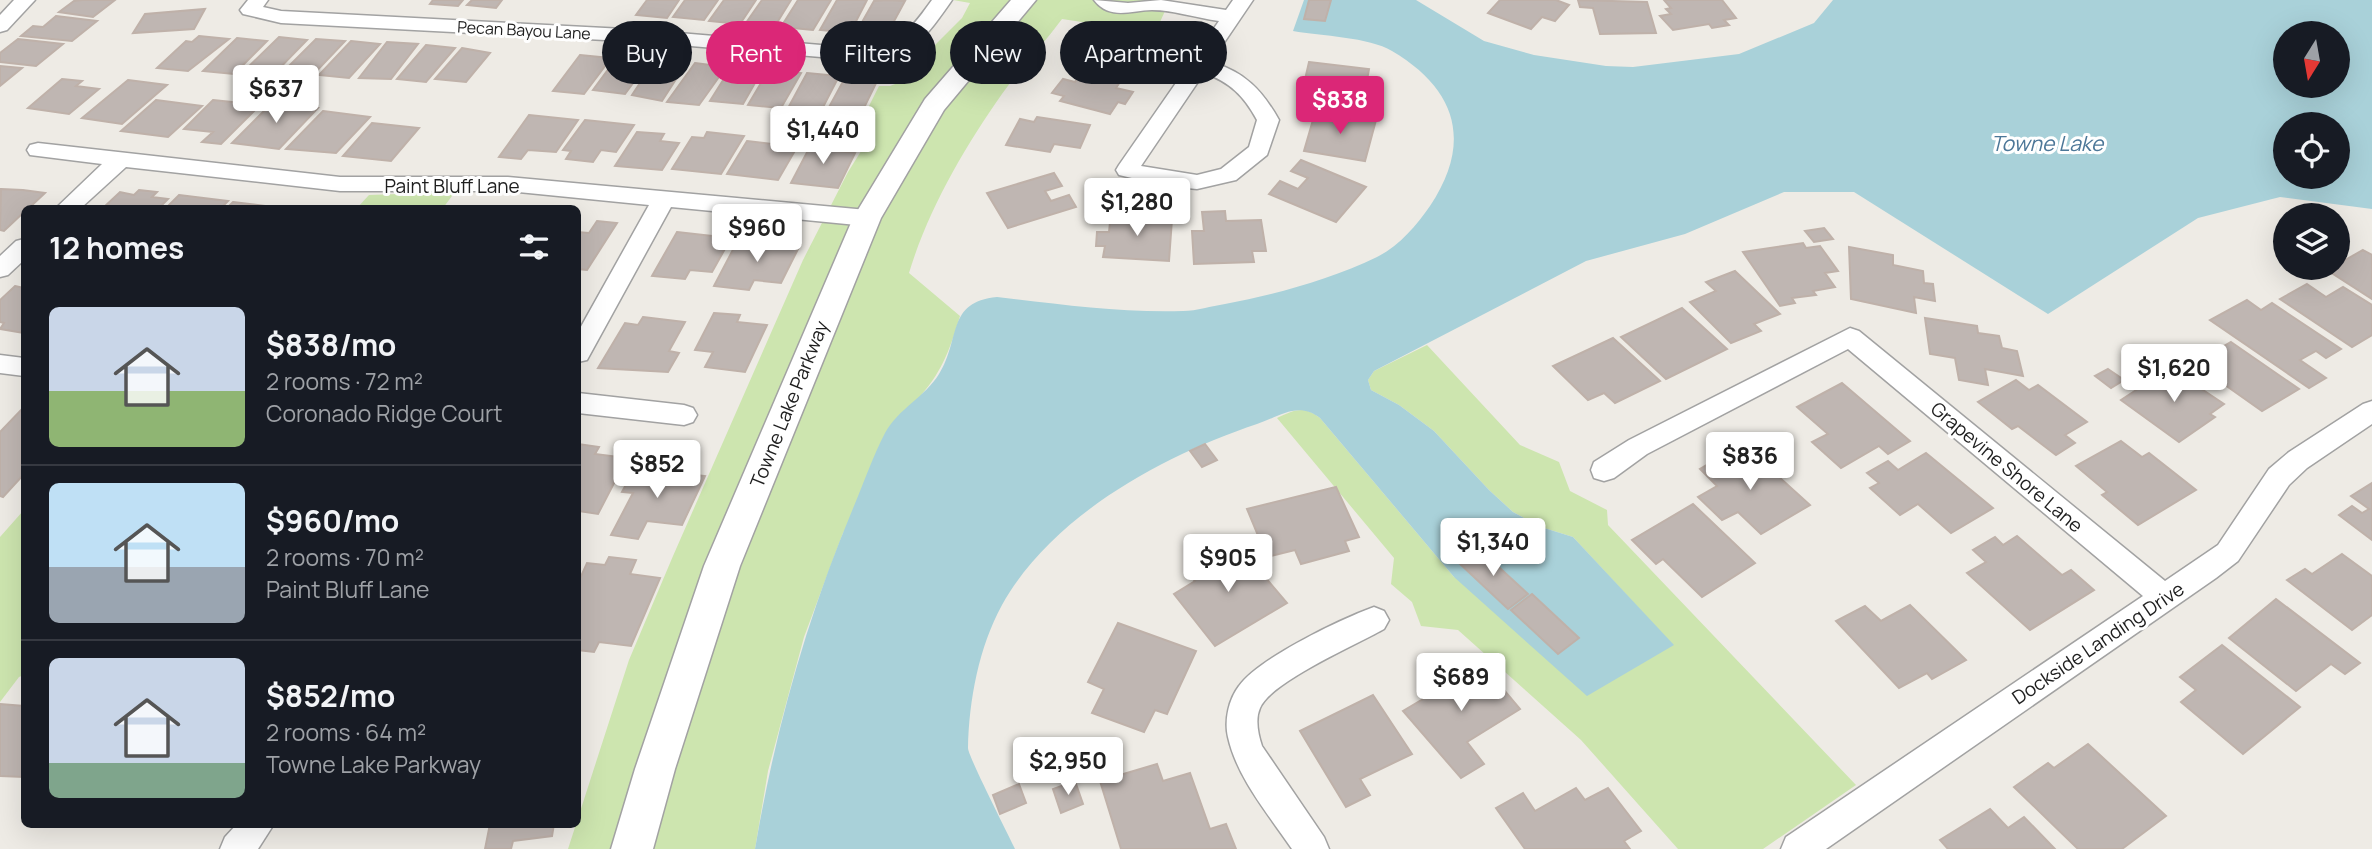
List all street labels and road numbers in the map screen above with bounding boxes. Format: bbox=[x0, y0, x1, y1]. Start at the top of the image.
street label: Pecan Bayou Lane bbox=[457, 16, 591, 44]
street label: Paint Bluff Lane bbox=[384, 173, 520, 199]
street label: Towne Lake Parkway bbox=[744, 317, 834, 491]
street label: Grapevine Shore Lane bbox=[1925, 396, 2089, 538]
street label: Dockside Landing Drive bbox=[2007, 576, 2189, 710]

